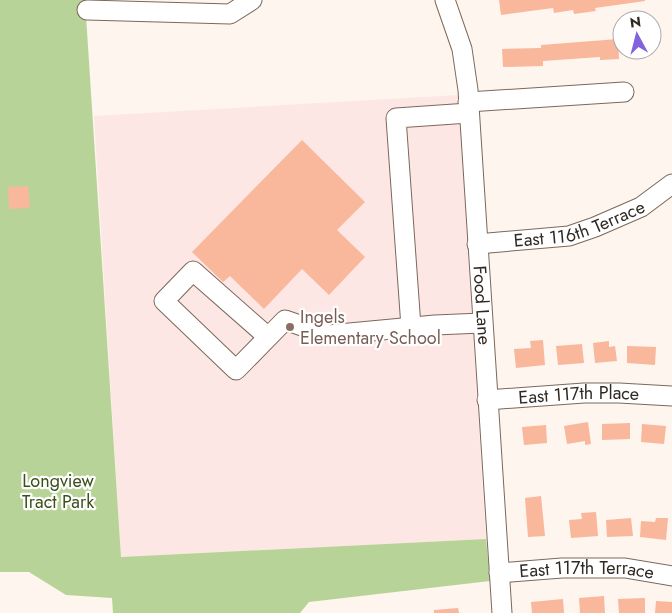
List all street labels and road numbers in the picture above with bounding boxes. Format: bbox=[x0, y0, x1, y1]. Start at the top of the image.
street label: East 116th Terrace bbox=[513, 194, 649, 254]
street label: Food Lane bbox=[466, 265, 498, 346]
street label: East 117th Place bbox=[517, 380, 640, 411]
street label: East 117th Terrace bbox=[518, 555, 656, 586]

